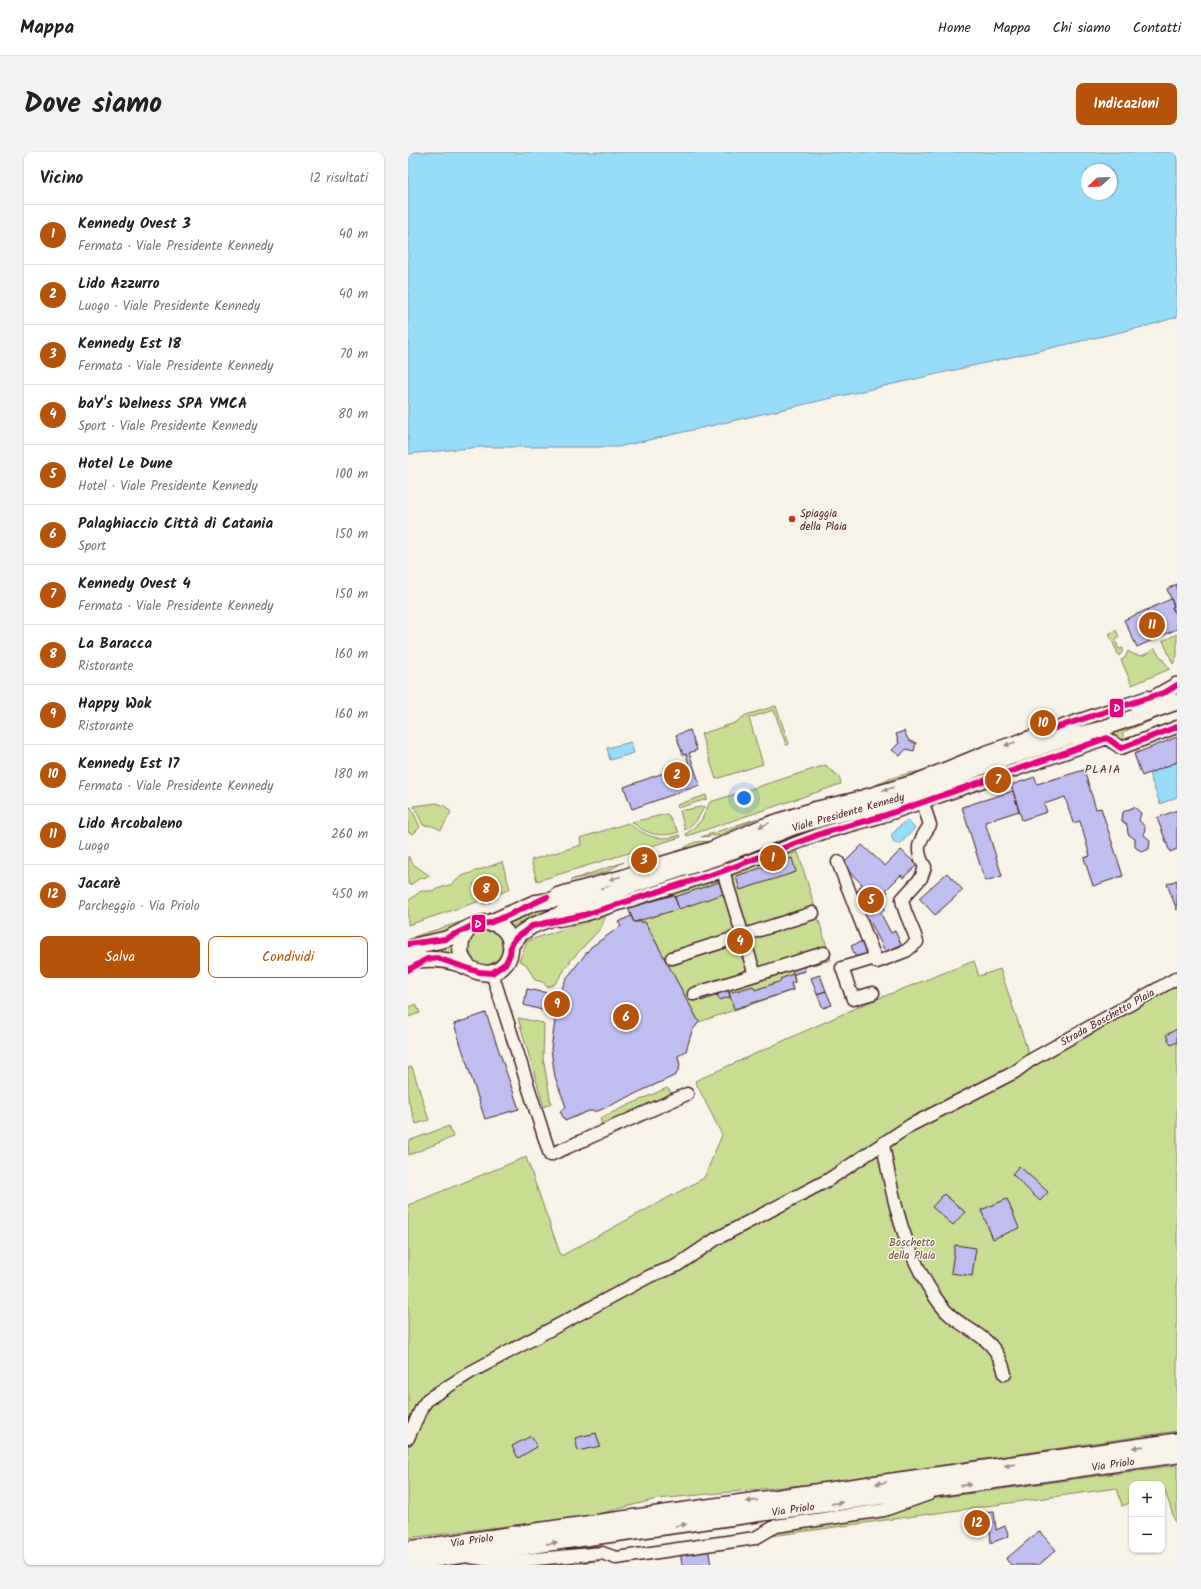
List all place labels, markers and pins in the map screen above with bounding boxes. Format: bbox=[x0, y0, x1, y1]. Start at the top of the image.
place label: Spiaggia della Plaia bbox=[800, 505, 847, 536]
marker: Spiaggia della Plaia bbox=[787, 514, 797, 524]
pin: 11 bbox=[1139, 610, 1165, 640]
pin: 10 bbox=[1030, 708, 1056, 738]
pin: 2 bbox=[664, 760, 690, 790]
pin: 7 bbox=[985, 765, 1011, 795]
pin: 1 bbox=[760, 843, 786, 873]
pin: 3 bbox=[631, 845, 657, 875]
pin: 8 bbox=[473, 874, 499, 904]
pin: 5 bbox=[858, 885, 884, 915]
pin: 4 bbox=[727, 926, 753, 956]
pin: 9 bbox=[544, 989, 570, 1019]
pin: 6 bbox=[613, 1002, 639, 1032]
pin: 12 bbox=[964, 1508, 990, 1538]

